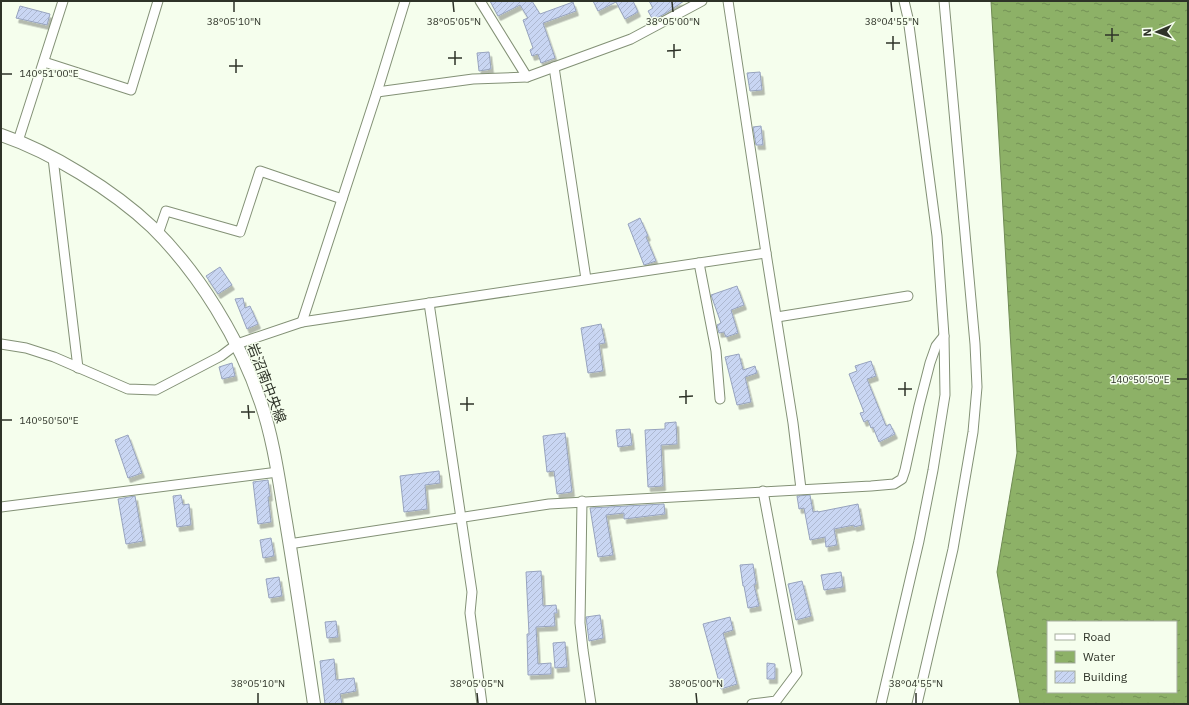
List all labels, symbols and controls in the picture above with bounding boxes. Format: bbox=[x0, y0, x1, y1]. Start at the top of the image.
north arrow bbox=[1137, 12, 1177, 52]
text: 38°05'10"N bbox=[207, 15, 261, 28]
text: 38°05'05"N bbox=[427, 15, 481, 28]
text: 38°05'00"N bbox=[646, 15, 700, 28]
text: 38°04'55"N bbox=[865, 15, 919, 28]
text: N bbox=[1140, 28, 1154, 37]
text: 140°51'00"E bbox=[19, 67, 79, 80]
street label: 岩沼南中央線 bbox=[244, 341, 290, 425]
text: 140°50'50"E bbox=[1110, 373, 1170, 386]
text: 140°50'50"E bbox=[19, 414, 79, 427]
legend bbox=[1047, 621, 1177, 693]
text: Road bbox=[1083, 629, 1111, 644]
text: Water bbox=[1083, 649, 1116, 664]
text: Building bbox=[1083, 669, 1128, 684]
text: 38°05'10"N bbox=[231, 677, 285, 690]
text: 38°05'05"N bbox=[450, 677, 504, 690]
text: 38°05'00"N bbox=[669, 677, 723, 690]
text: 38°04'55"N bbox=[889, 677, 943, 690]

